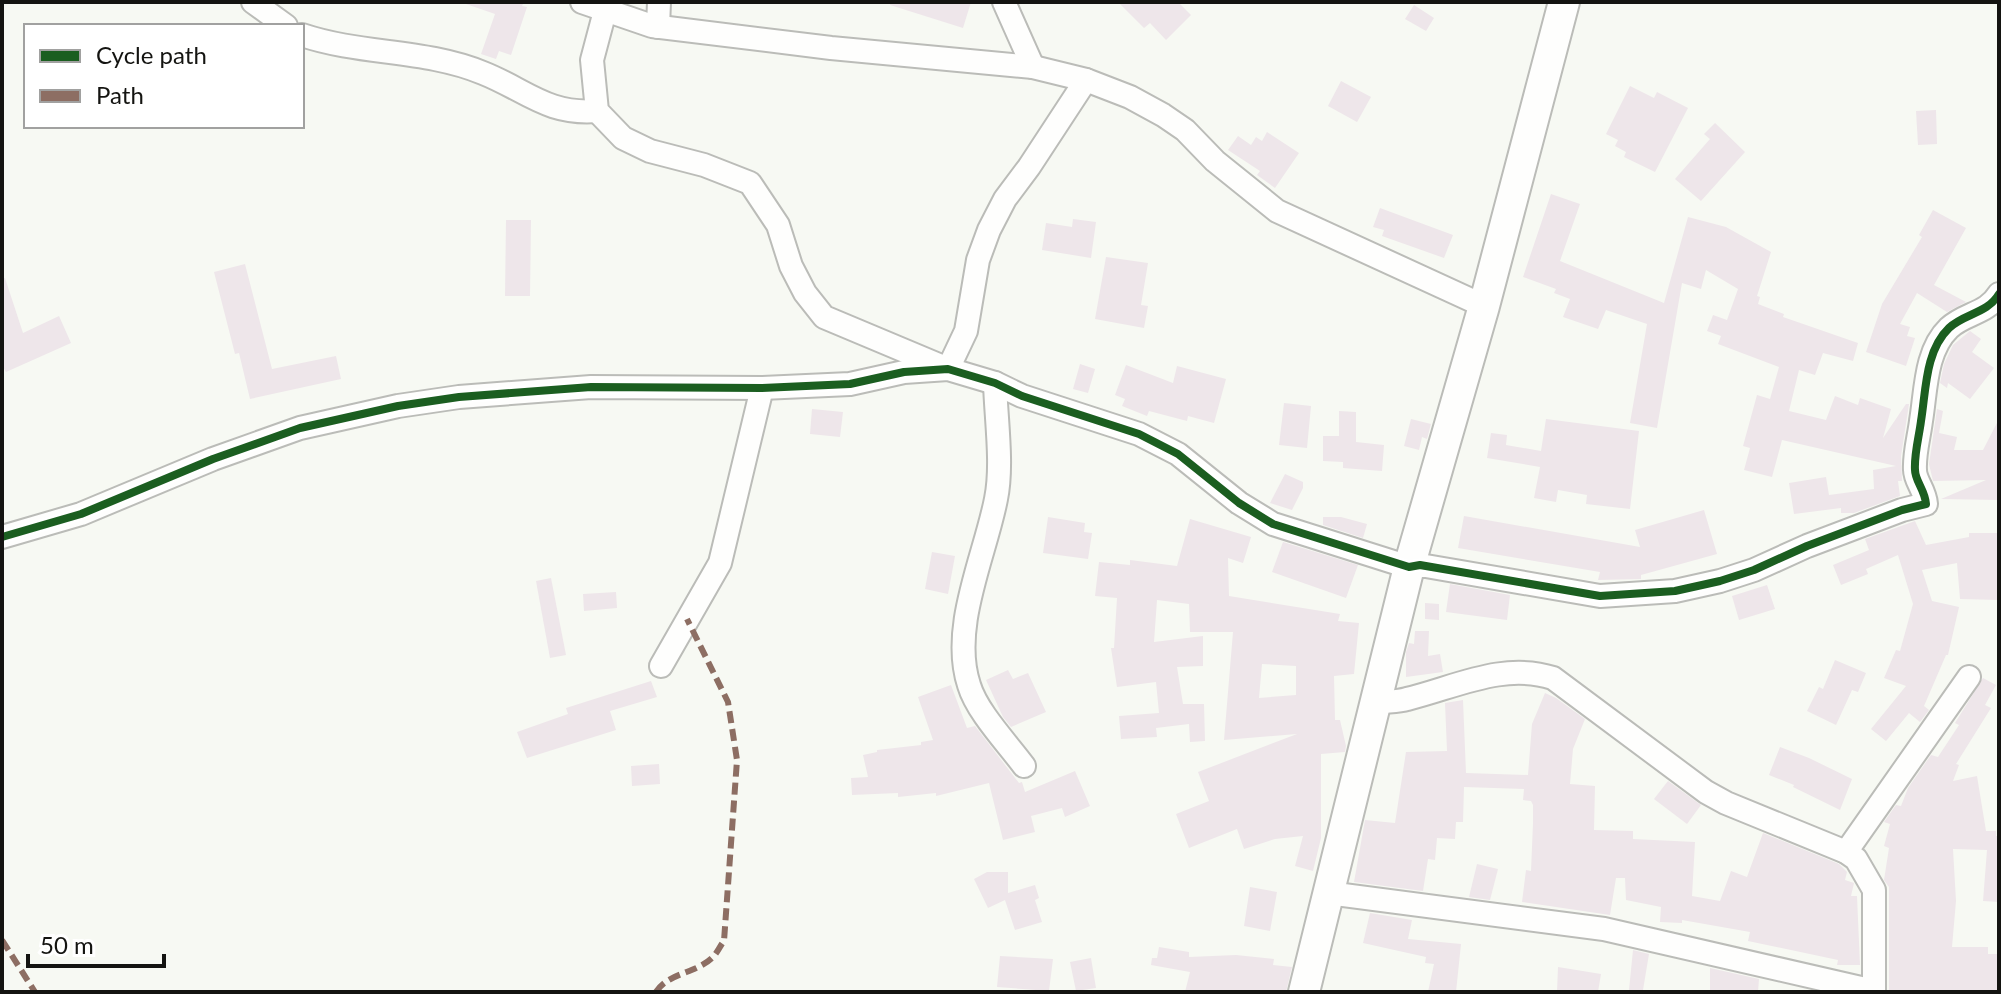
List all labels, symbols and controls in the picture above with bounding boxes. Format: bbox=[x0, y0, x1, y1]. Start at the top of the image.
legend bbox=[24, 24, 304, 128]
text: Cycle path bbox=[96, 40, 207, 69]
text: Path bbox=[96, 80, 144, 109]
scale bar bbox=[28, 918, 164, 968]
text: 50 m bbox=[40, 930, 94, 959]

